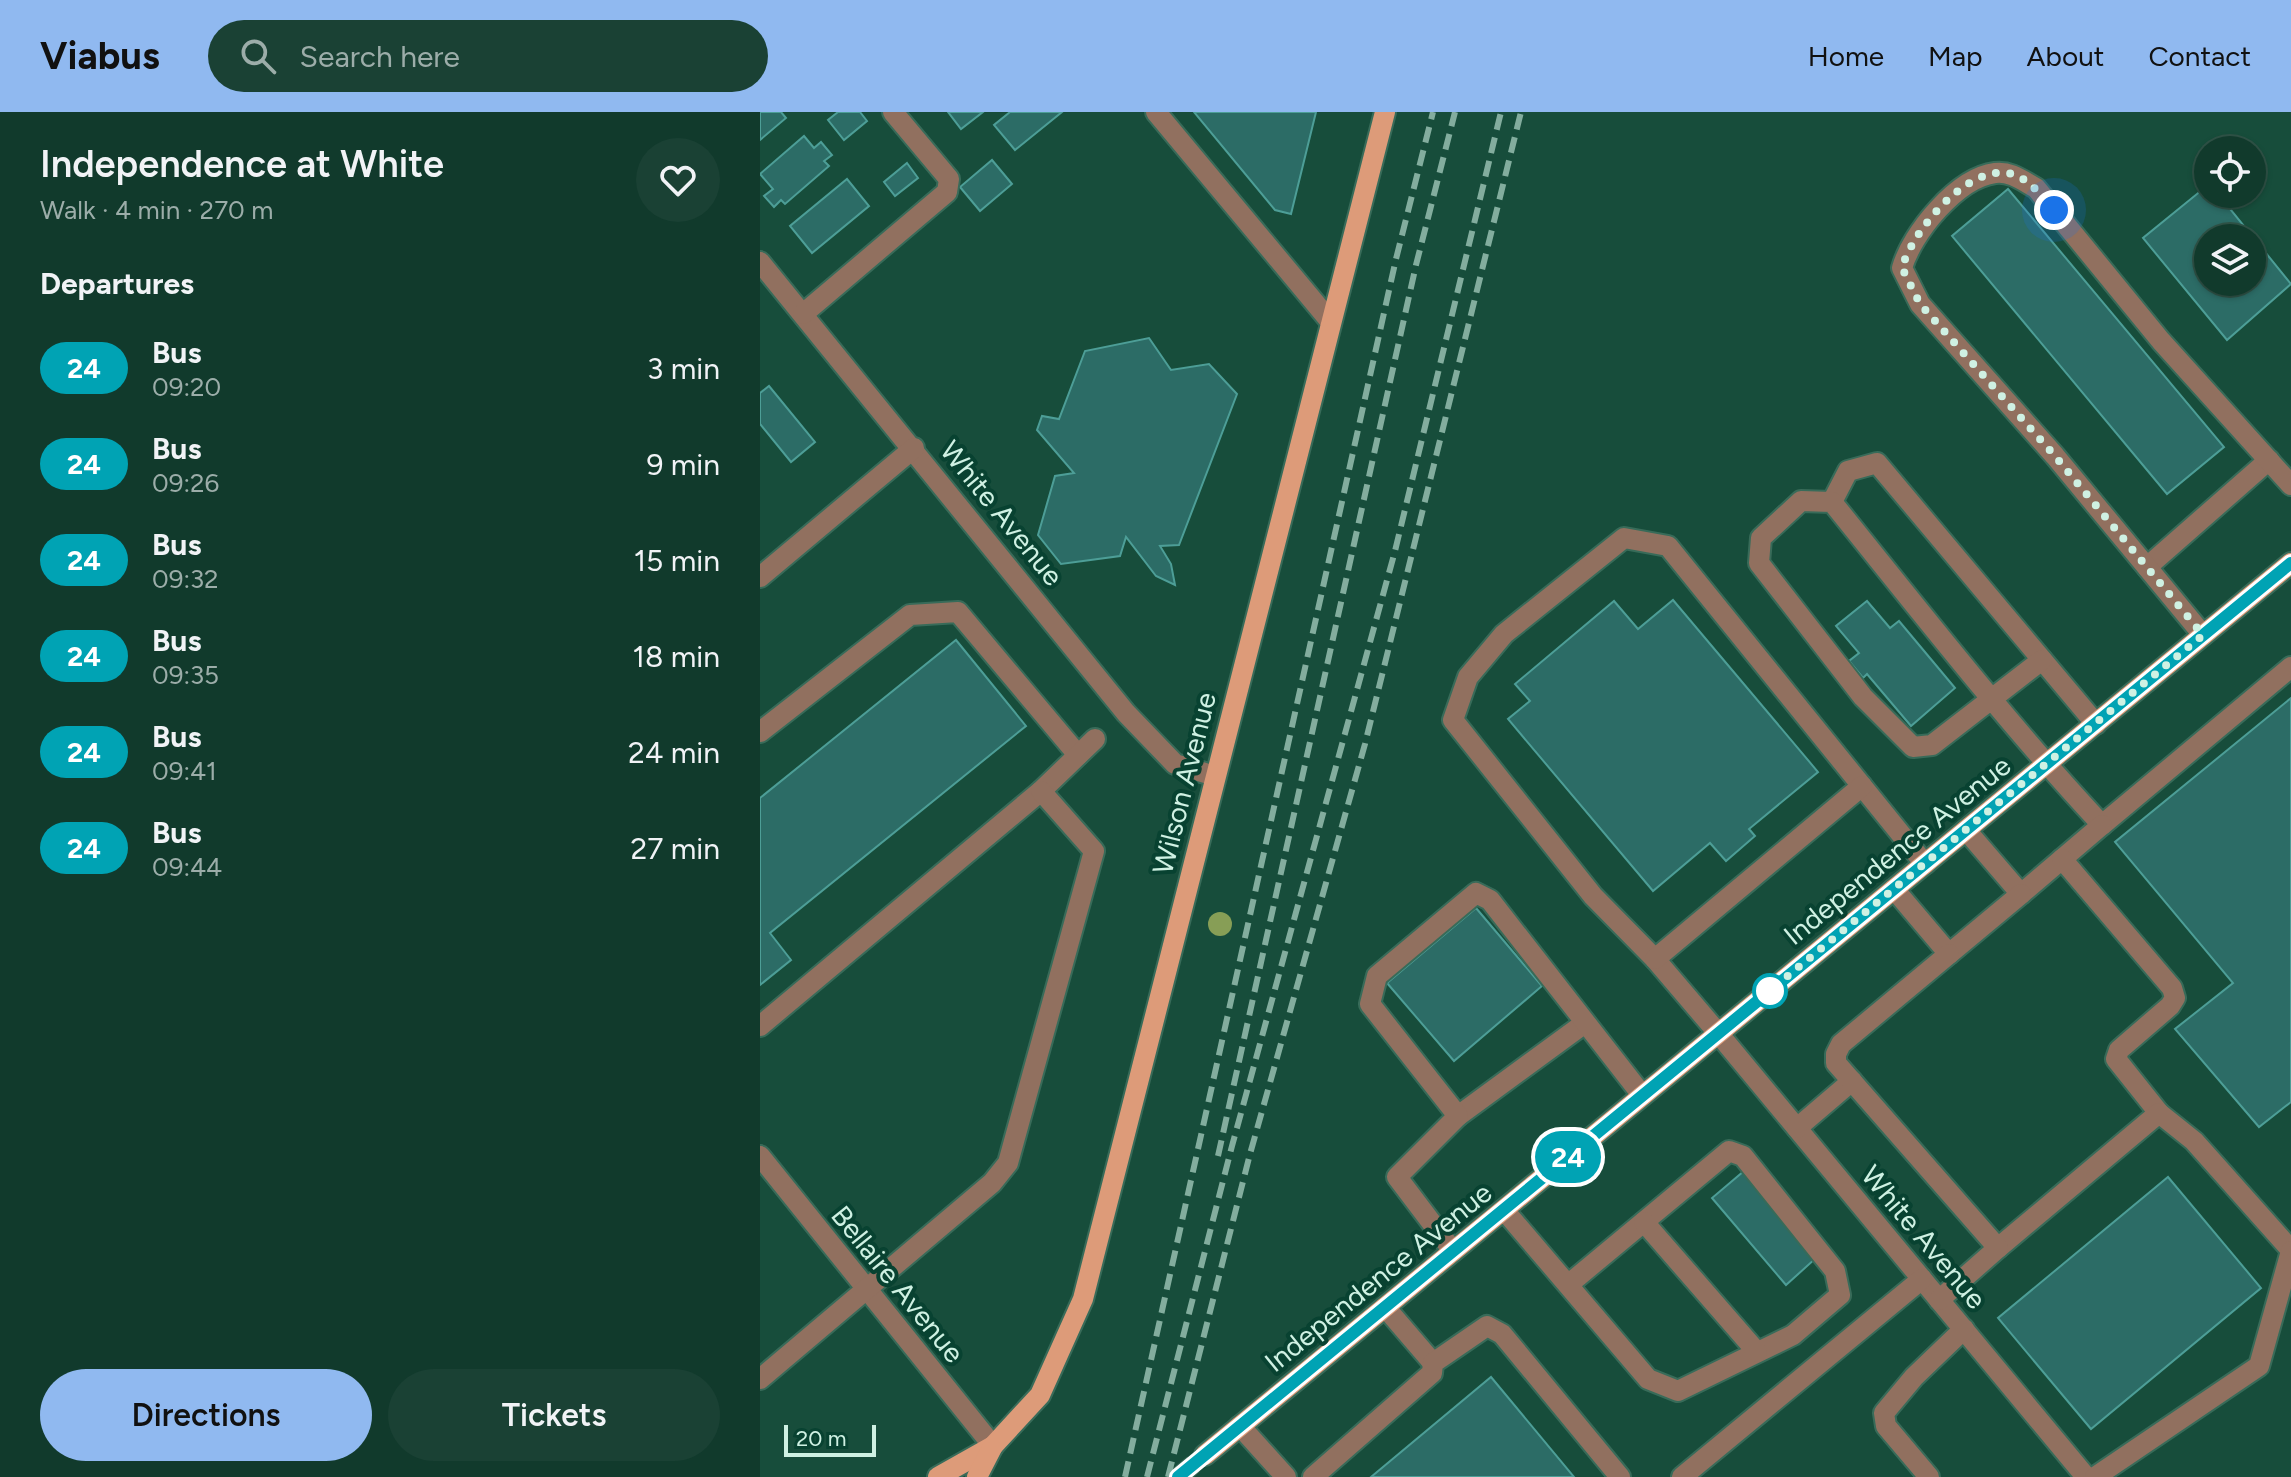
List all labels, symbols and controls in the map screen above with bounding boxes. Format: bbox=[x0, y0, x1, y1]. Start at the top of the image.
search box bbox=[208, 20, 768, 92]
text: Viabus bbox=[40, 33, 160, 79]
icon: search bbox=[236, 34, 280, 78]
text: Search here bbox=[300, 38, 460, 75]
text: Home bbox=[1808, 39, 1884, 73]
text: Map bbox=[1928, 39, 1983, 73]
text: About bbox=[2027, 39, 2104, 73]
text: Contact bbox=[2148, 39, 2251, 73]
map controls bbox=[2194, 136, 2266, 296]
button: locate bbox=[2194, 136, 2266, 208]
button: heart bbox=[636, 138, 720, 222]
text: Independence at White bbox=[40, 141, 444, 187]
your location bbox=[2034, 190, 2074, 230]
text: Walk · 4 min · 270 m bbox=[40, 194, 273, 226]
button: layers bbox=[2194, 224, 2266, 296]
text: Departures bbox=[40, 265, 194, 302]
text: Bus bbox=[152, 334, 201, 371]
text: 3 min bbox=[647, 350, 720, 387]
text: 24 bbox=[67, 351, 101, 385]
text: 09:20 bbox=[152, 371, 221, 403]
text: Bus bbox=[152, 430, 201, 467]
street label: White Avenue bbox=[933, 434, 1071, 592]
text: 9 min bbox=[646, 446, 720, 483]
text: 24 bbox=[67, 447, 101, 481]
text: 09:26 bbox=[152, 467, 219, 499]
text: Bus bbox=[152, 526, 201, 563]
text: 15 min bbox=[634, 542, 720, 579]
text: 24 bbox=[67, 543, 101, 577]
text: 09:32 bbox=[152, 563, 219, 595]
text: Bus bbox=[152, 622, 201, 659]
text: 18 min bbox=[633, 638, 720, 675]
text: 24 bbox=[67, 639, 101, 673]
text: 09:35 bbox=[152, 659, 219, 691]
street label: Wilson Avenue bbox=[1145, 689, 1223, 877]
text: Bus bbox=[152, 718, 201, 755]
text: 24 min bbox=[628, 734, 720, 771]
text: 24 bbox=[67, 735, 101, 769]
street label: Independence Avenue bbox=[1777, 748, 2017, 952]
text: 09:41 bbox=[152, 755, 217, 787]
text: Bus bbox=[152, 814, 201, 851]
text: 27 min bbox=[630, 830, 720, 867]
text: 24 bbox=[67, 831, 101, 865]
text: 09:44 bbox=[152, 851, 222, 883]
unlabelled marker bbox=[1753, 974, 1787, 1008]
line badge: 24 bbox=[1532, 1131, 1604, 1183]
text: 24 bbox=[1551, 1140, 1585, 1174]
street label: White Avenue bbox=[1854, 1159, 1994, 1315]
street label: Independence Avenue bbox=[1258, 1175, 1498, 1379]
street label: Bellaire Avenue bbox=[824, 1199, 972, 1369]
button: Directions bbox=[40, 1369, 372, 1461]
button: Tickets bbox=[388, 1369, 720, 1461]
scale bar bbox=[784, 1421, 876, 1457]
text: 20 m bbox=[796, 1425, 847, 1452]

